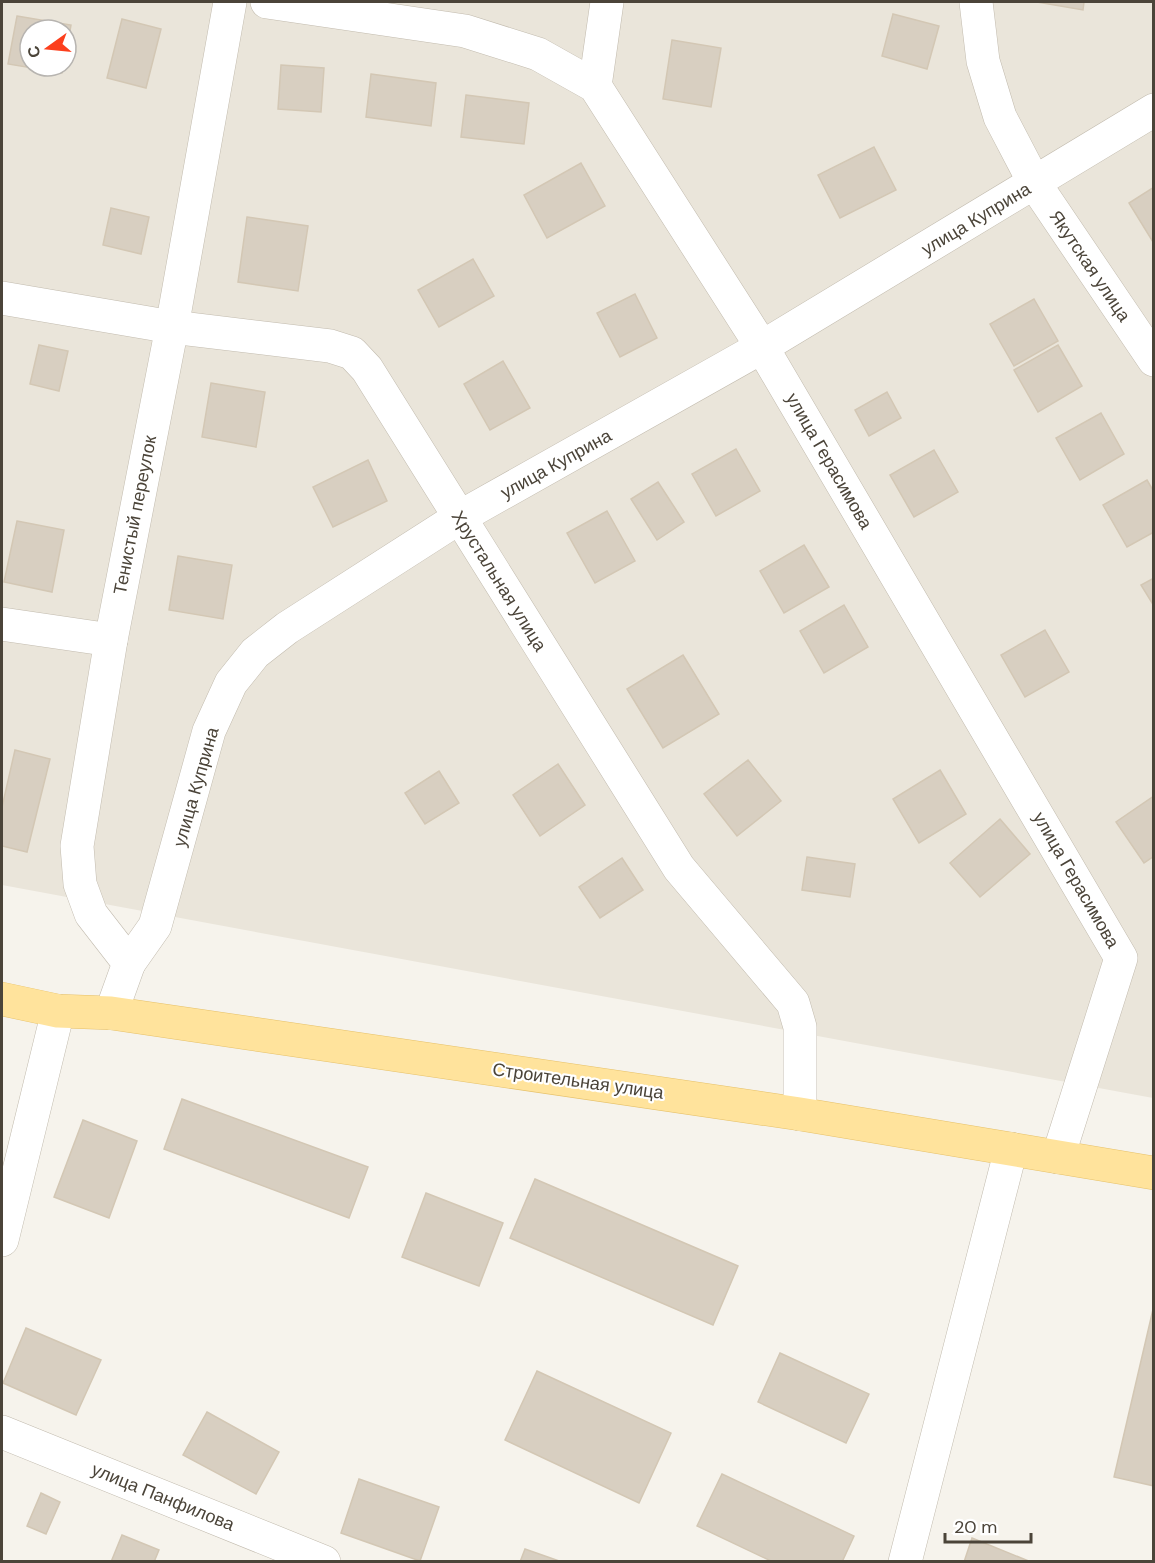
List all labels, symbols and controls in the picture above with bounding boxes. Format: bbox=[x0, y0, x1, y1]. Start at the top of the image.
north arrow bbox=[18, 18, 78, 78]
text: С bbox=[22, 43, 46, 60]
street label: улица Куприна bbox=[917, 176, 1036, 261]
street label: Якутская улица bbox=[1044, 206, 1137, 327]
street label: улица Герасимова bbox=[780, 388, 878, 534]
street label: улица Куприна bbox=[496, 423, 617, 504]
street label: Тенистый переулок bbox=[108, 433, 162, 597]
street label: Хрустальная улица bbox=[446, 506, 552, 657]
street label: улица Куприна bbox=[167, 723, 225, 850]
street label: улица Герасимова bbox=[1027, 807, 1125, 953]
street label: Строительная улица bbox=[491, 1057, 666, 1105]
street label: улица Панфилова bbox=[88, 1457, 239, 1537]
scale bar bbox=[945, 1506, 1030, 1544]
text: 20 m bbox=[954, 1515, 997, 1539]

